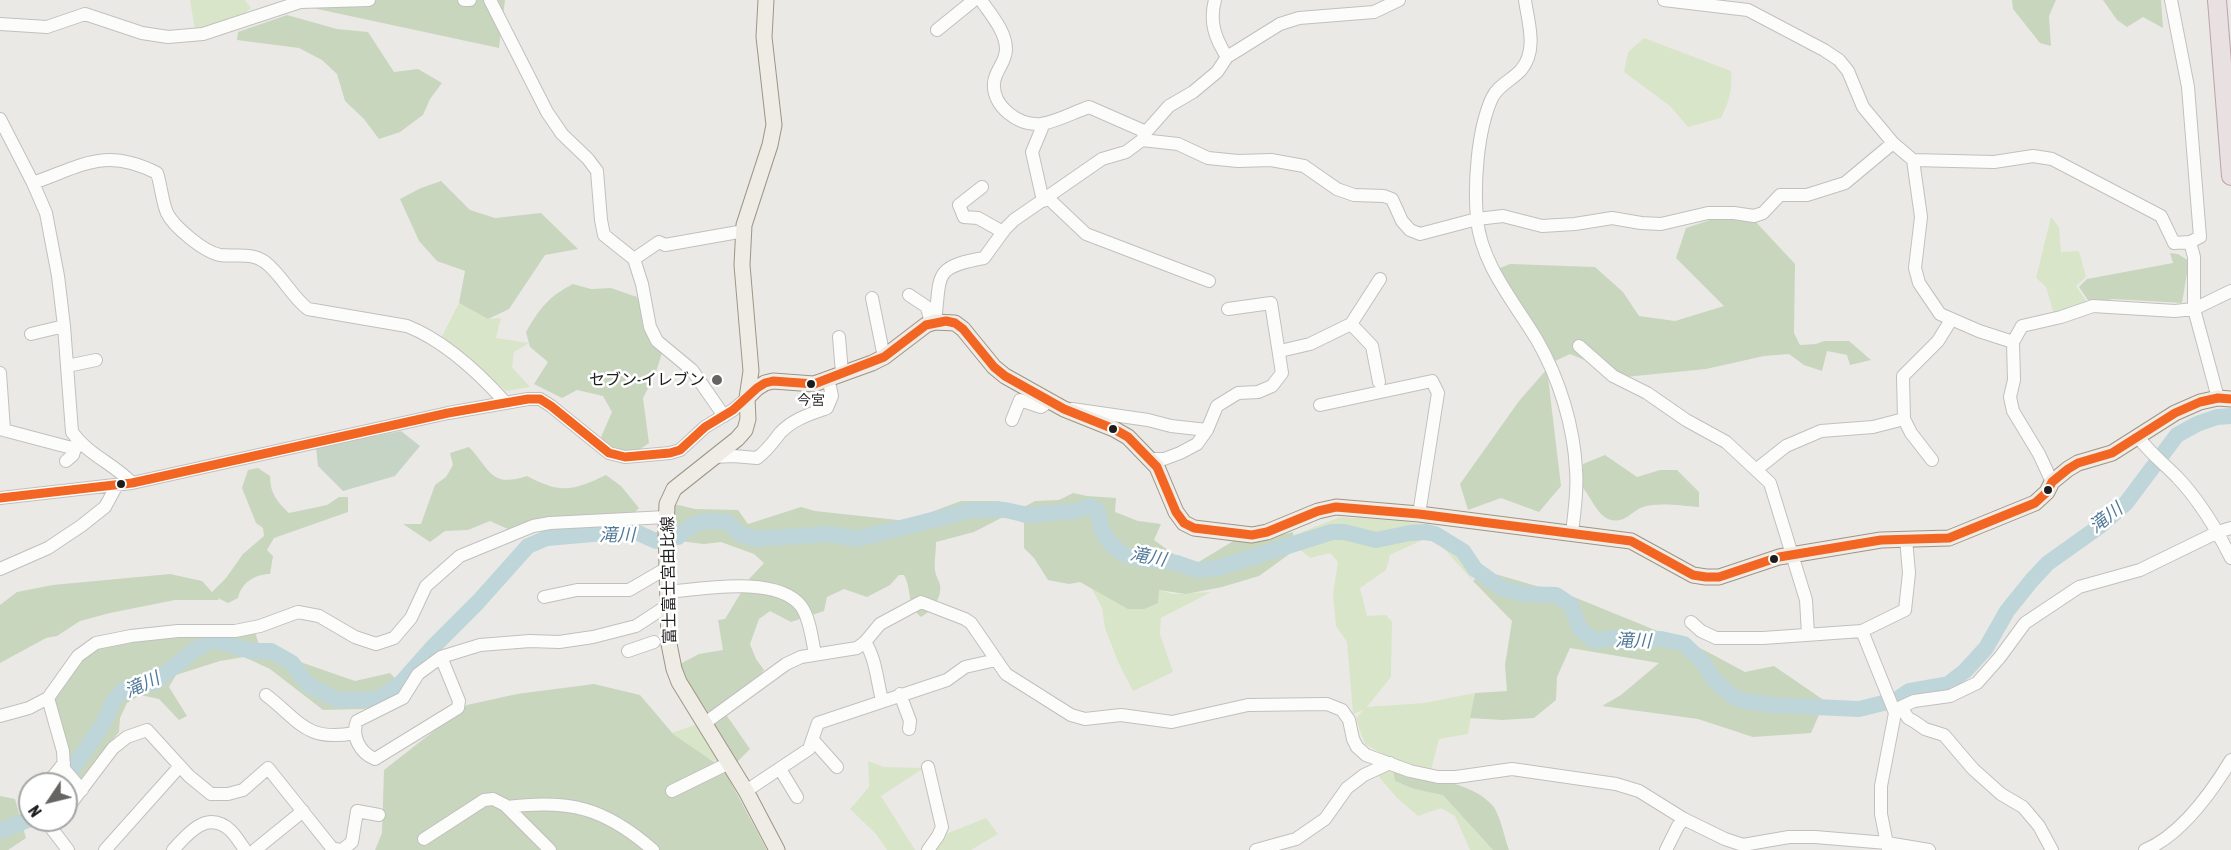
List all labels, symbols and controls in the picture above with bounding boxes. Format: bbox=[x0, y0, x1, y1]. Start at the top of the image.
place label: セブン-イレブン bbox=[589, 370, 705, 390]
marker: セブン-イレブン bbox=[710, 373, 724, 387]
marker: 今宮 bbox=[805, 378, 817, 390]
place label: 今宮 bbox=[797, 393, 825, 409]
unlabelled marker bbox=[1107, 423, 1119, 435]
unlabelled marker bbox=[115, 478, 127, 490]
unlabelled marker bbox=[2042, 484, 2054, 496]
water label: 滝川 bbox=[2085, 498, 2127, 538]
street label: 富士富士宮由比線 bbox=[658, 516, 680, 644]
water label: 滝川 bbox=[599, 524, 635, 546]
water label: 滝川 bbox=[1128, 543, 1168, 571]
unlabelled marker bbox=[1768, 553, 1780, 565]
water label: 滝川 bbox=[1615, 630, 1651, 652]
water label: 滝川 bbox=[121, 668, 163, 702]
north arrow bbox=[18, 772, 78, 832]
text: N bbox=[25, 802, 45, 820]

